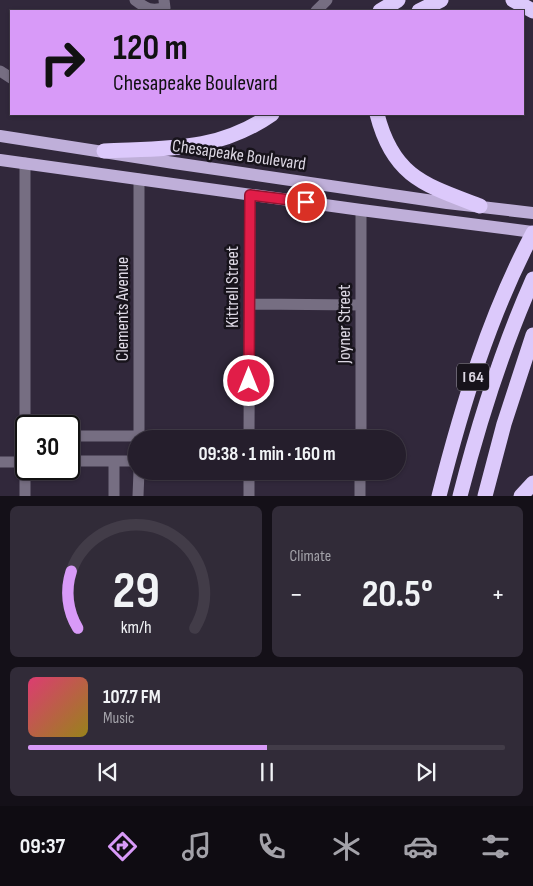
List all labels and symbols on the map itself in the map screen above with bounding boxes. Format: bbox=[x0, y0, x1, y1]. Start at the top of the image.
street label: Chesapeake Boulevard bbox=[171, 135, 307, 175]
pin bbox=[285, 181, 327, 223]
street label: Kittrell Street bbox=[222, 245, 243, 328]
street label: Clements Avenue bbox=[112, 257, 133, 361]
street label: Joyner Street bbox=[334, 284, 355, 364]
position arrow bbox=[222, 354, 274, 406]
road number: I 64 bbox=[457, 364, 489, 391]
speed limit sign: 30 bbox=[15, 415, 80, 480]

